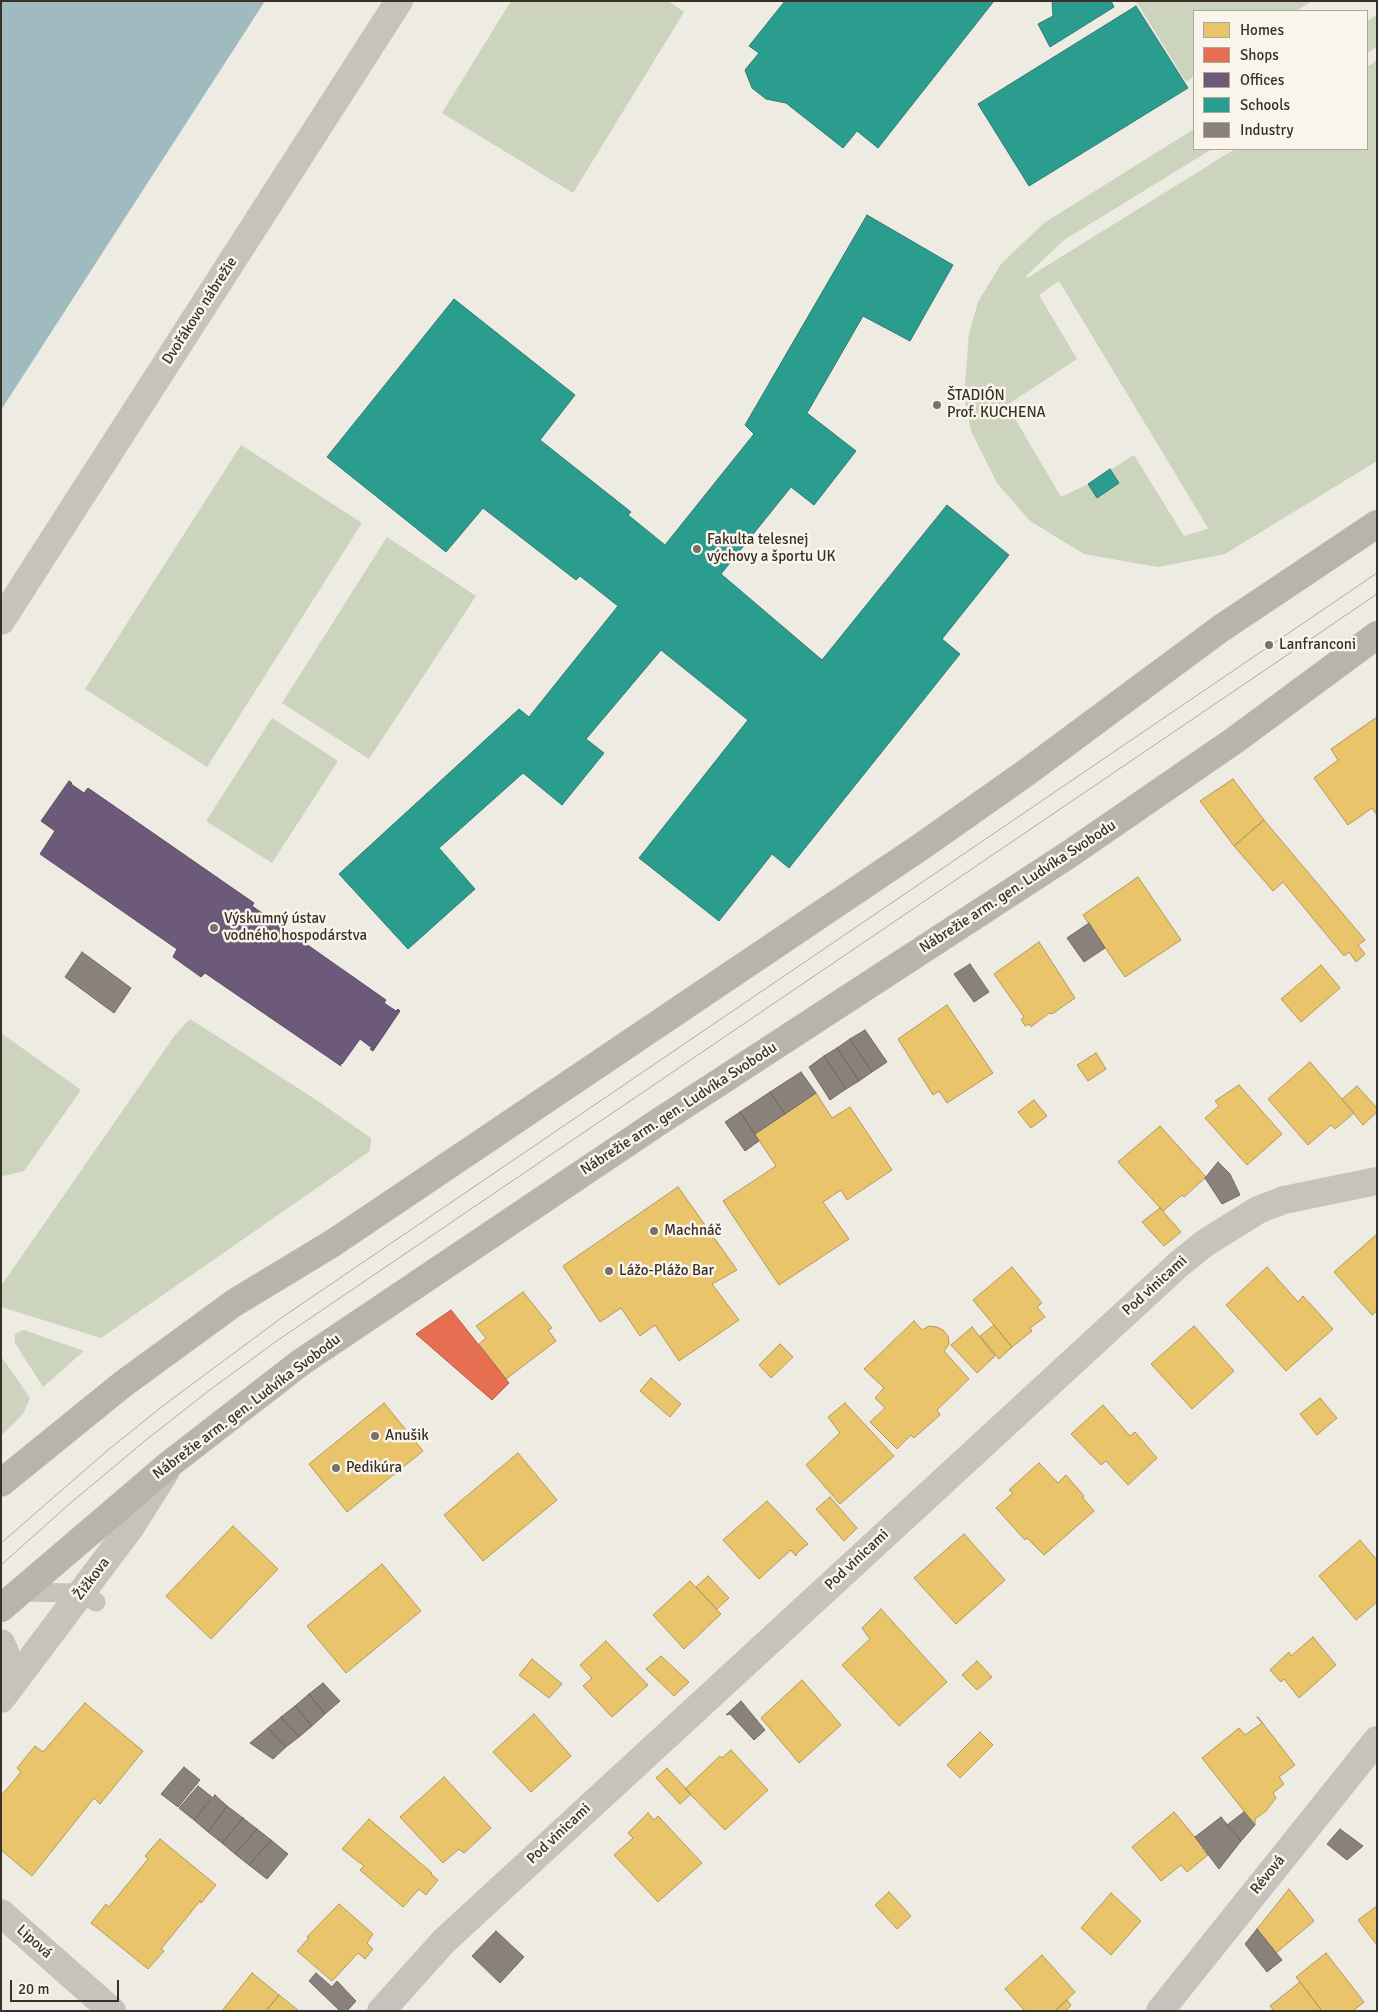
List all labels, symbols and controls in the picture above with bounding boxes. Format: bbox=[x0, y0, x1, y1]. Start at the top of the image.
legend bbox=[1193, 10, 1368, 150]
text: Homes bbox=[1240, 21, 1284, 39]
text: Shops bbox=[1240, 46, 1279, 64]
text: Offices bbox=[1240, 71, 1284, 89]
text: Schools bbox=[1240, 96, 1290, 114]
text: Industry bbox=[1240, 121, 1293, 139]
street label: Dvořákovo nábrežie bbox=[159, 254, 241, 368]
place label: ŠTADIÓN Prof. KUCHENA bbox=[947, 387, 1046, 422]
marker: ŠTADIÓN Prof. KUCHENA bbox=[931, 399, 943, 411]
place label: Fakulta telesnej výchovy a športu UK bbox=[707, 531, 835, 566]
marker: Fakulta telesnej výchovy a športu UK bbox=[691, 543, 703, 555]
place label: Lanfranconi bbox=[1279, 636, 1356, 654]
marker: Lanfranconi bbox=[1263, 639, 1275, 651]
street label: Nábrežie arm. gen. Ludvíka Svobodu bbox=[916, 817, 1120, 957]
place label: Výskumný ústav vodného hospodárstva bbox=[224, 910, 367, 945]
marker: Výskumný ústav vodného hospodárstva bbox=[208, 922, 220, 934]
street label: Nábrežie arm. gen. Ludvíka Svobodu bbox=[577, 1039, 781, 1179]
place label: Machnáč bbox=[664, 1222, 722, 1240]
marker: Machnáč bbox=[648, 1225, 660, 1237]
street label: Pod vinicami bbox=[1119, 1252, 1191, 1320]
place label: Lážo-Plážo Bar bbox=[619, 1262, 714, 1280]
marker: Lážo-Plážo Bar bbox=[603, 1265, 615, 1277]
street label: Nábrežie arm. gen. Ludvíka Svobodu bbox=[150, 1330, 344, 1484]
place label: Anušik bbox=[385, 1427, 429, 1445]
marker: Anušik bbox=[369, 1430, 381, 1442]
place label: Pedikúra bbox=[346, 1459, 402, 1477]
marker: Pedikúra bbox=[330, 1462, 342, 1474]
street label: Pod vinicami bbox=[821, 1526, 893, 1594]
street label: Žižkova bbox=[70, 1554, 114, 1604]
street label: Pod vinicami bbox=[523, 1800, 595, 1868]
street label: Révová bbox=[1247, 1852, 1289, 1898]
street label: Lipová bbox=[13, 1921, 55, 1963]
scale bar bbox=[12, 1970, 121, 2002]
text: 20 m bbox=[18, 1980, 49, 1998]

